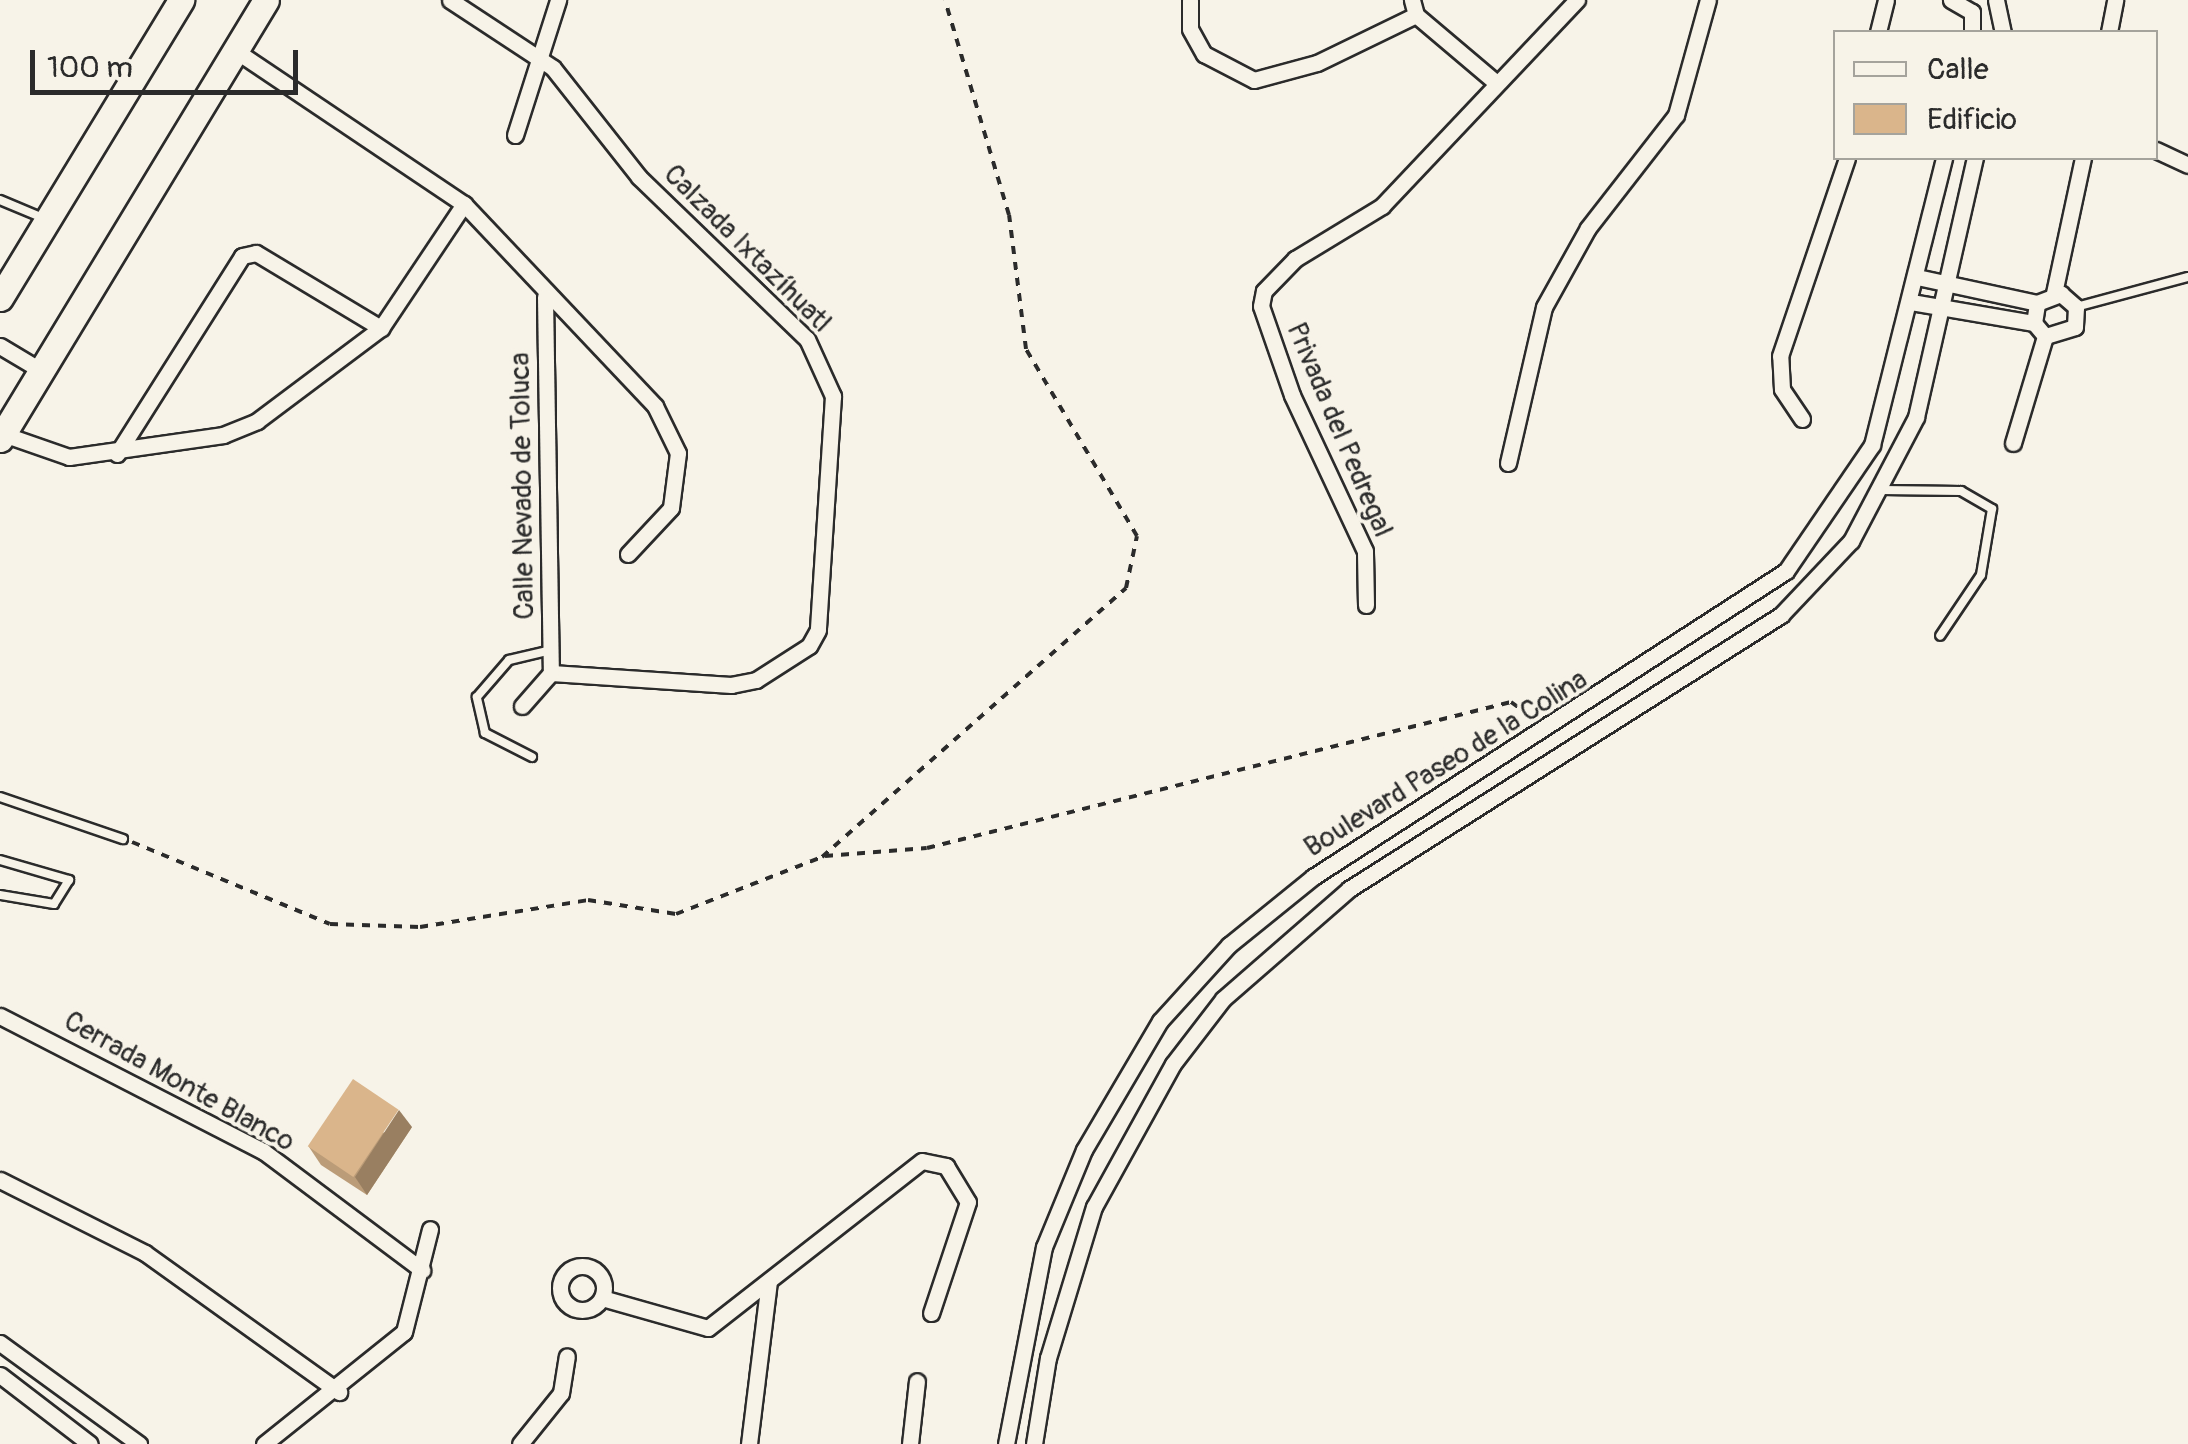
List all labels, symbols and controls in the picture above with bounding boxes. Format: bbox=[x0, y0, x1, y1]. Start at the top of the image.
scale bar bbox=[35, 30, 302, 92]
legend bbox=[1833, 30, 2158, 160]
text: 100 m bbox=[47, 49, 133, 86]
text: Calle bbox=[1927, 51, 1989, 88]
text: Edificio bbox=[1927, 101, 2017, 138]
street label: Calzada Ixtazíhuatl bbox=[656, 158, 838, 340]
street label: Privada del Pedregal bbox=[1279, 318, 1399, 542]
street label: Calle Nevado de Toluca bbox=[504, 352, 542, 620]
street label: Boulevard Paseo de la Colina bbox=[1298, 663, 1594, 865]
street label: Cerrada Monte Blanco bbox=[58, 1005, 300, 1159]

